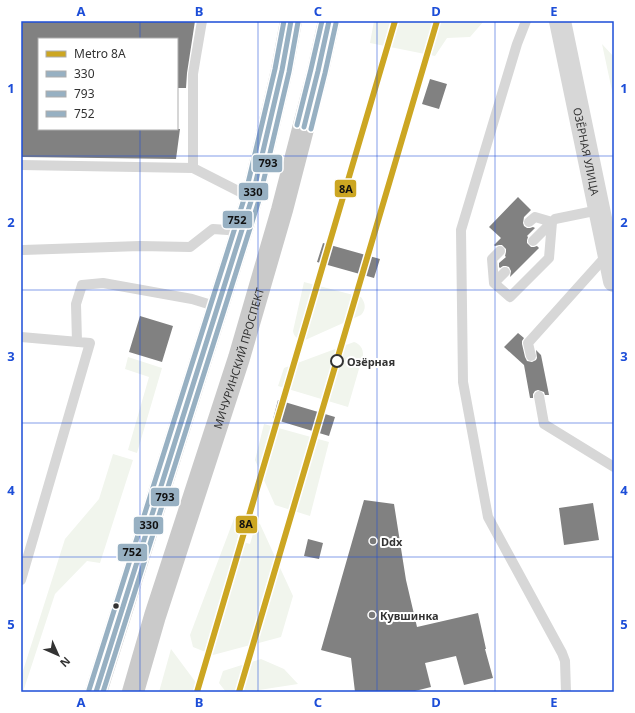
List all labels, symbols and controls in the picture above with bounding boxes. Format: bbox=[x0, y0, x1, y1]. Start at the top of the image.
text: A bbox=[77, 2, 86, 20]
text: B bbox=[195, 2, 203, 20]
text: C bbox=[314, 2, 322, 20]
text: D bbox=[431, 2, 441, 20]
text: E bbox=[550, 2, 558, 20]
legend bbox=[38, 38, 178, 130]
text: Metro 8А bbox=[74, 45, 126, 62]
text: 330 bbox=[74, 65, 95, 82]
text: 1 bbox=[7, 79, 15, 97]
text: 1 bbox=[620, 79, 628, 97]
text: 793 bbox=[74, 85, 95, 102]
text: 752 bbox=[74, 105, 95, 122]
street label: ОЗЁРНАЯ УЛИЦА bbox=[571, 106, 604, 198]
line badge: 793 bbox=[252, 154, 283, 173]
text: 793 bbox=[259, 155, 277, 170]
line badge: 8А bbox=[334, 179, 357, 198]
text: 8А bbox=[339, 181, 353, 196]
line badge: 330 bbox=[238, 182, 269, 201]
text: 330 bbox=[244, 184, 262, 199]
line badge: 752 bbox=[222, 210, 253, 229]
text: 752 bbox=[228, 212, 246, 227]
text: 2 bbox=[7, 213, 15, 231]
text: 2 bbox=[620, 213, 628, 231]
street label: МИЧУРИНСКИЙ ПРОСПЕКТ bbox=[209, 286, 267, 430]
text: 3 bbox=[7, 347, 15, 365]
text: 3 bbox=[620, 347, 628, 365]
marker: Озёрная bbox=[330, 354, 344, 368]
place label: Озёрная bbox=[347, 354, 395, 369]
text: 4 bbox=[7, 481, 15, 499]
text: 4 bbox=[620, 481, 628, 499]
line badge: 793 bbox=[150, 487, 180, 507]
text: 793 bbox=[156, 489, 174, 504]
line badge: 8А bbox=[235, 515, 258, 534]
line badge: 330 bbox=[133, 516, 164, 535]
text: 8А bbox=[239, 516, 253, 531]
text: 330 bbox=[140, 517, 158, 532]
place label: Ddx bbox=[381, 534, 403, 549]
marker: Ddx bbox=[368, 536, 378, 546]
line badge: 752 bbox=[117, 543, 148, 562]
text: 752 bbox=[123, 544, 141, 559]
unlabelled marker bbox=[111, 601, 121, 611]
place label: Кувшинка bbox=[380, 608, 439, 623]
marker: Кувшинка bbox=[367, 610, 377, 620]
text: 5 bbox=[7, 615, 15, 633]
text: 5 bbox=[620, 615, 628, 633]
north arrow bbox=[38, 635, 78, 675]
text: N bbox=[57, 654, 74, 671]
text: A bbox=[77, 693, 86, 711]
text: B bbox=[195, 693, 203, 711]
text: C bbox=[314, 693, 322, 711]
text: D bbox=[431, 693, 441, 711]
text: E bbox=[550, 693, 558, 711]

